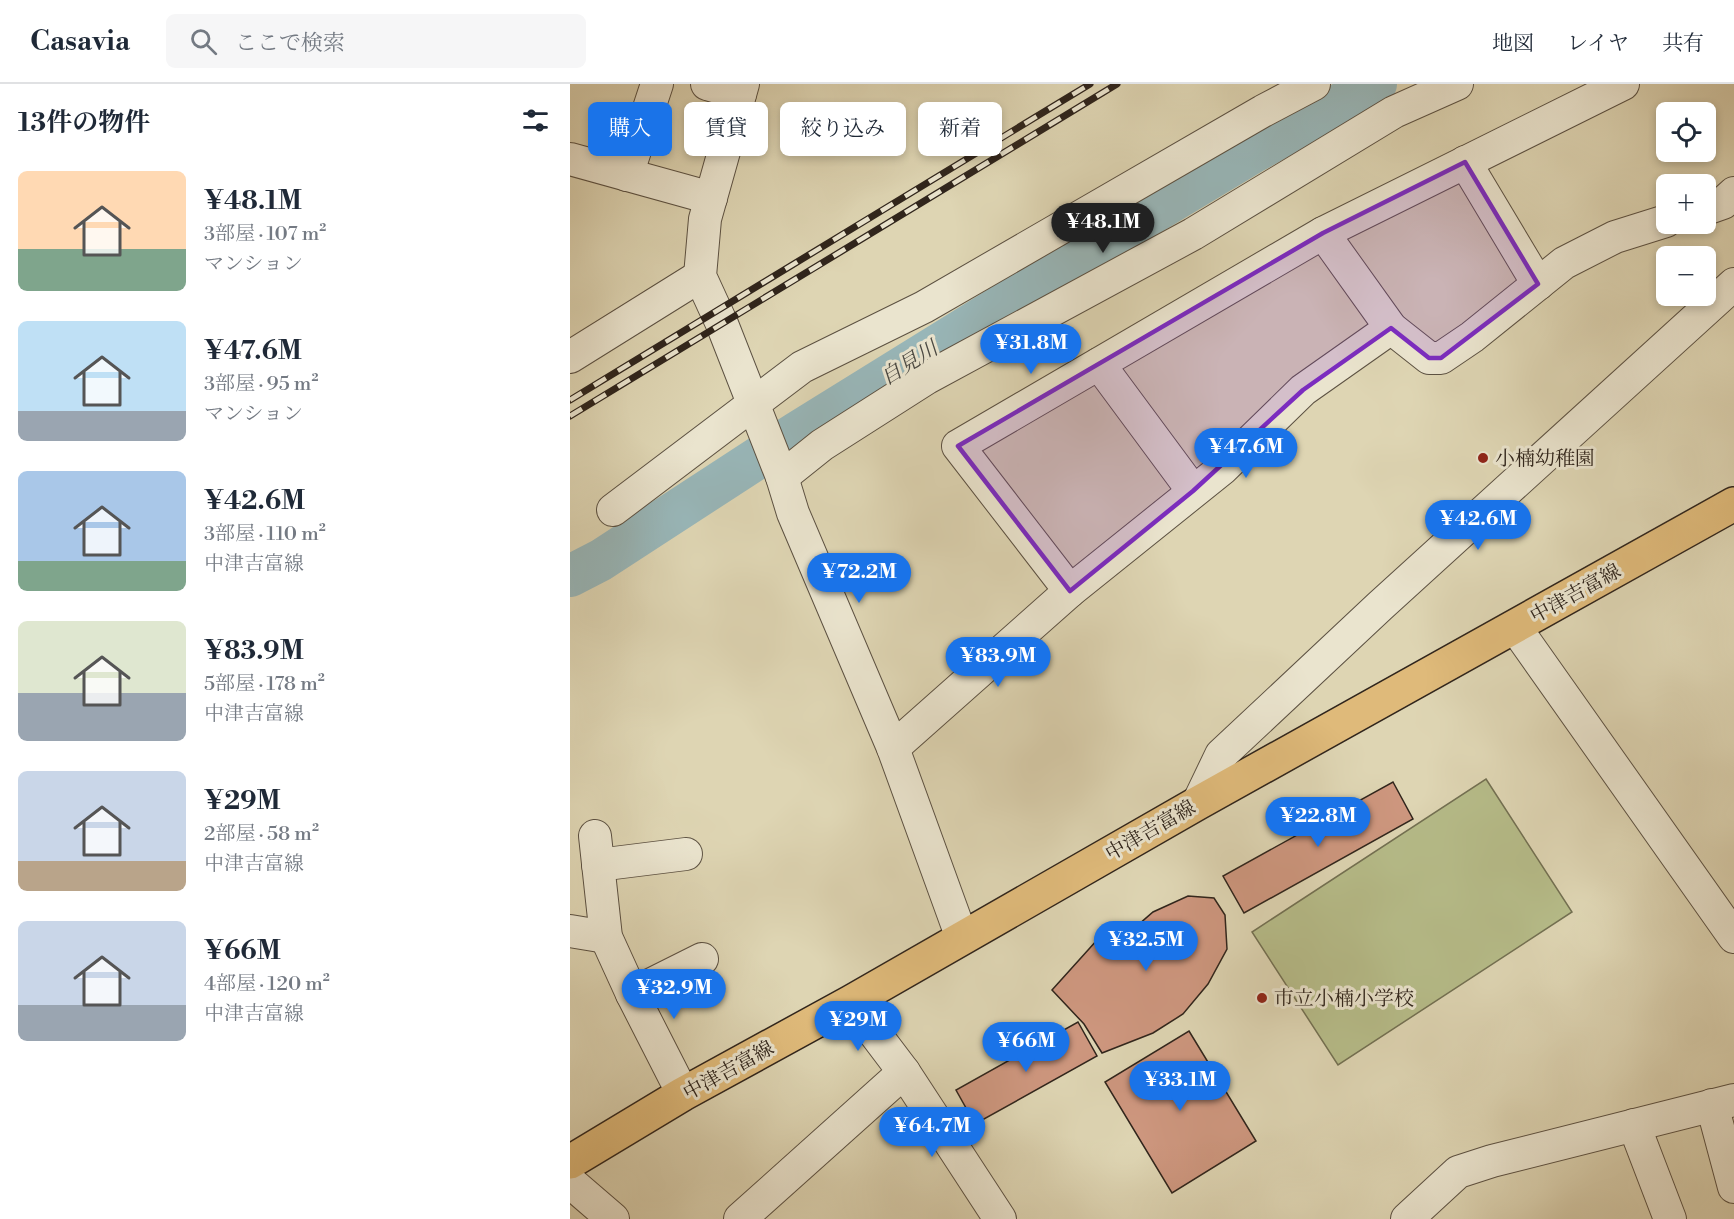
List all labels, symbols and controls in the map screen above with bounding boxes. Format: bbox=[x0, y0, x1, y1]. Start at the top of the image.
search box bbox=[166, 14, 586, 68]
text: Casavia bbox=[30, 24, 130, 59]
icon: search bbox=[187, 25, 220, 58]
text: ここで検索 bbox=[235, 30, 345, 57]
text: 地図 bbox=[1492, 31, 1534, 57]
text: レイヤ bbox=[1567, 31, 1629, 57]
text: 共有 bbox=[1662, 31, 1704, 57]
chip: 購入 bbox=[588, 102, 672, 156]
chip: 賃貸 bbox=[684, 102, 768, 156]
chip: 絞り込み bbox=[780, 102, 906, 156]
chip: 新着 bbox=[918, 102, 1002, 156]
map controls bbox=[1656, 102, 1716, 306]
button: locate bbox=[1656, 102, 1716, 162]
icon: filters bbox=[519, 104, 552, 137]
text: 13件の物件 bbox=[18, 107, 150, 139]
button: + bbox=[1656, 174, 1716, 234]
text: ¥48.1M bbox=[204, 185, 302, 217]
icon: home bbox=[66, 195, 138, 267]
pin: ¥48.1M bbox=[1054, 203, 1152, 254]
text: ¥48.1M bbox=[1065, 210, 1141, 235]
text: 3部屋 · 107 m² bbox=[204, 222, 326, 247]
button: − bbox=[1656, 246, 1716, 306]
text: マンション bbox=[204, 252, 303, 277]
pin: ¥31.8M bbox=[982, 324, 1080, 375]
text: ¥31.8M bbox=[994, 331, 1068, 356]
text: ¥47.6M bbox=[204, 335, 302, 367]
water label: 自見川 bbox=[876, 335, 945, 392]
icon: home bbox=[66, 345, 138, 417]
text: 3部屋 · 95 m² bbox=[204, 372, 318, 397]
text: マンション bbox=[204, 402, 303, 427]
pin: ¥47.6M bbox=[1197, 428, 1295, 479]
text: ¥47.6M bbox=[1208, 435, 1284, 460]
place label: 小楠幼稚園 bbox=[1495, 447, 1595, 472]
marker: 小楠幼稚園 bbox=[1476, 451, 1490, 465]
text: ¥42.6M bbox=[204, 485, 305, 517]
icon: home bbox=[66, 495, 138, 567]
pin: ¥42.6M bbox=[1429, 500, 1527, 551]
text: ¥42.6M bbox=[1439, 507, 1517, 532]
text: 3部屋 · 110 m² bbox=[204, 522, 326, 547]
text: 中津吉富線 bbox=[204, 552, 304, 577]
pin: ¥72.2M bbox=[810, 553, 908, 604]
street label: 中津吉富線 bbox=[1526, 559, 1626, 629]
text: ¥72.2M bbox=[821, 560, 897, 585]
text: ¥83.9M bbox=[204, 635, 304, 667]
pin: ¥83.9M bbox=[949, 637, 1047, 688]
text: ¥83.9M bbox=[960, 644, 1036, 669]
icon: home bbox=[66, 645, 138, 717]
text: 5部屋 · 178 m² bbox=[204, 672, 325, 697]
text: 中津吉富線 bbox=[204, 702, 304, 727]
text: ¥29M bbox=[204, 785, 281, 817]
icon: home bbox=[66, 795, 138, 867]
street label: 中津吉富線 bbox=[1101, 795, 1200, 867]
pin: ¥22.8M bbox=[1269, 797, 1367, 848]
text: ¥22.8M bbox=[1279, 804, 1357, 829]
text: 2部屋 · 58 m² bbox=[204, 822, 319, 847]
text: 中津吉富線 bbox=[204, 852, 304, 877]
pin: ¥32.5M bbox=[1097, 921, 1195, 972]
text: ¥32.5M bbox=[1108, 928, 1184, 953]
text: ¥66M bbox=[204, 935, 281, 967]
icon: home bbox=[66, 945, 138, 1017]
pin: ¥32.9M bbox=[625, 969, 723, 1020]
text: 4部屋 · 120 m² bbox=[204, 972, 330, 997]
text: ¥32.9M bbox=[636, 976, 712, 1001]
place label: 市立小楠小学校 bbox=[1274, 987, 1414, 1012]
marker: 市立小楠小学校 bbox=[1255, 991, 1269, 1005]
pin: ¥29M bbox=[822, 1001, 894, 1052]
text: 中津吉富線 bbox=[204, 1002, 304, 1027]
text: ¥29M bbox=[829, 1008, 887, 1033]
pin: ¥66M bbox=[990, 1022, 1062, 1073]
text: ¥66M bbox=[996, 1029, 1056, 1054]
street label: 中津吉富線 bbox=[679, 1036, 779, 1106]
pin: ¥33.1M bbox=[1131, 1061, 1229, 1112]
text: ¥33.1M bbox=[1143, 1068, 1217, 1093]
pin: ¥64.7M bbox=[883, 1107, 981, 1158]
text: ¥64.7M bbox=[893, 1114, 971, 1139]

